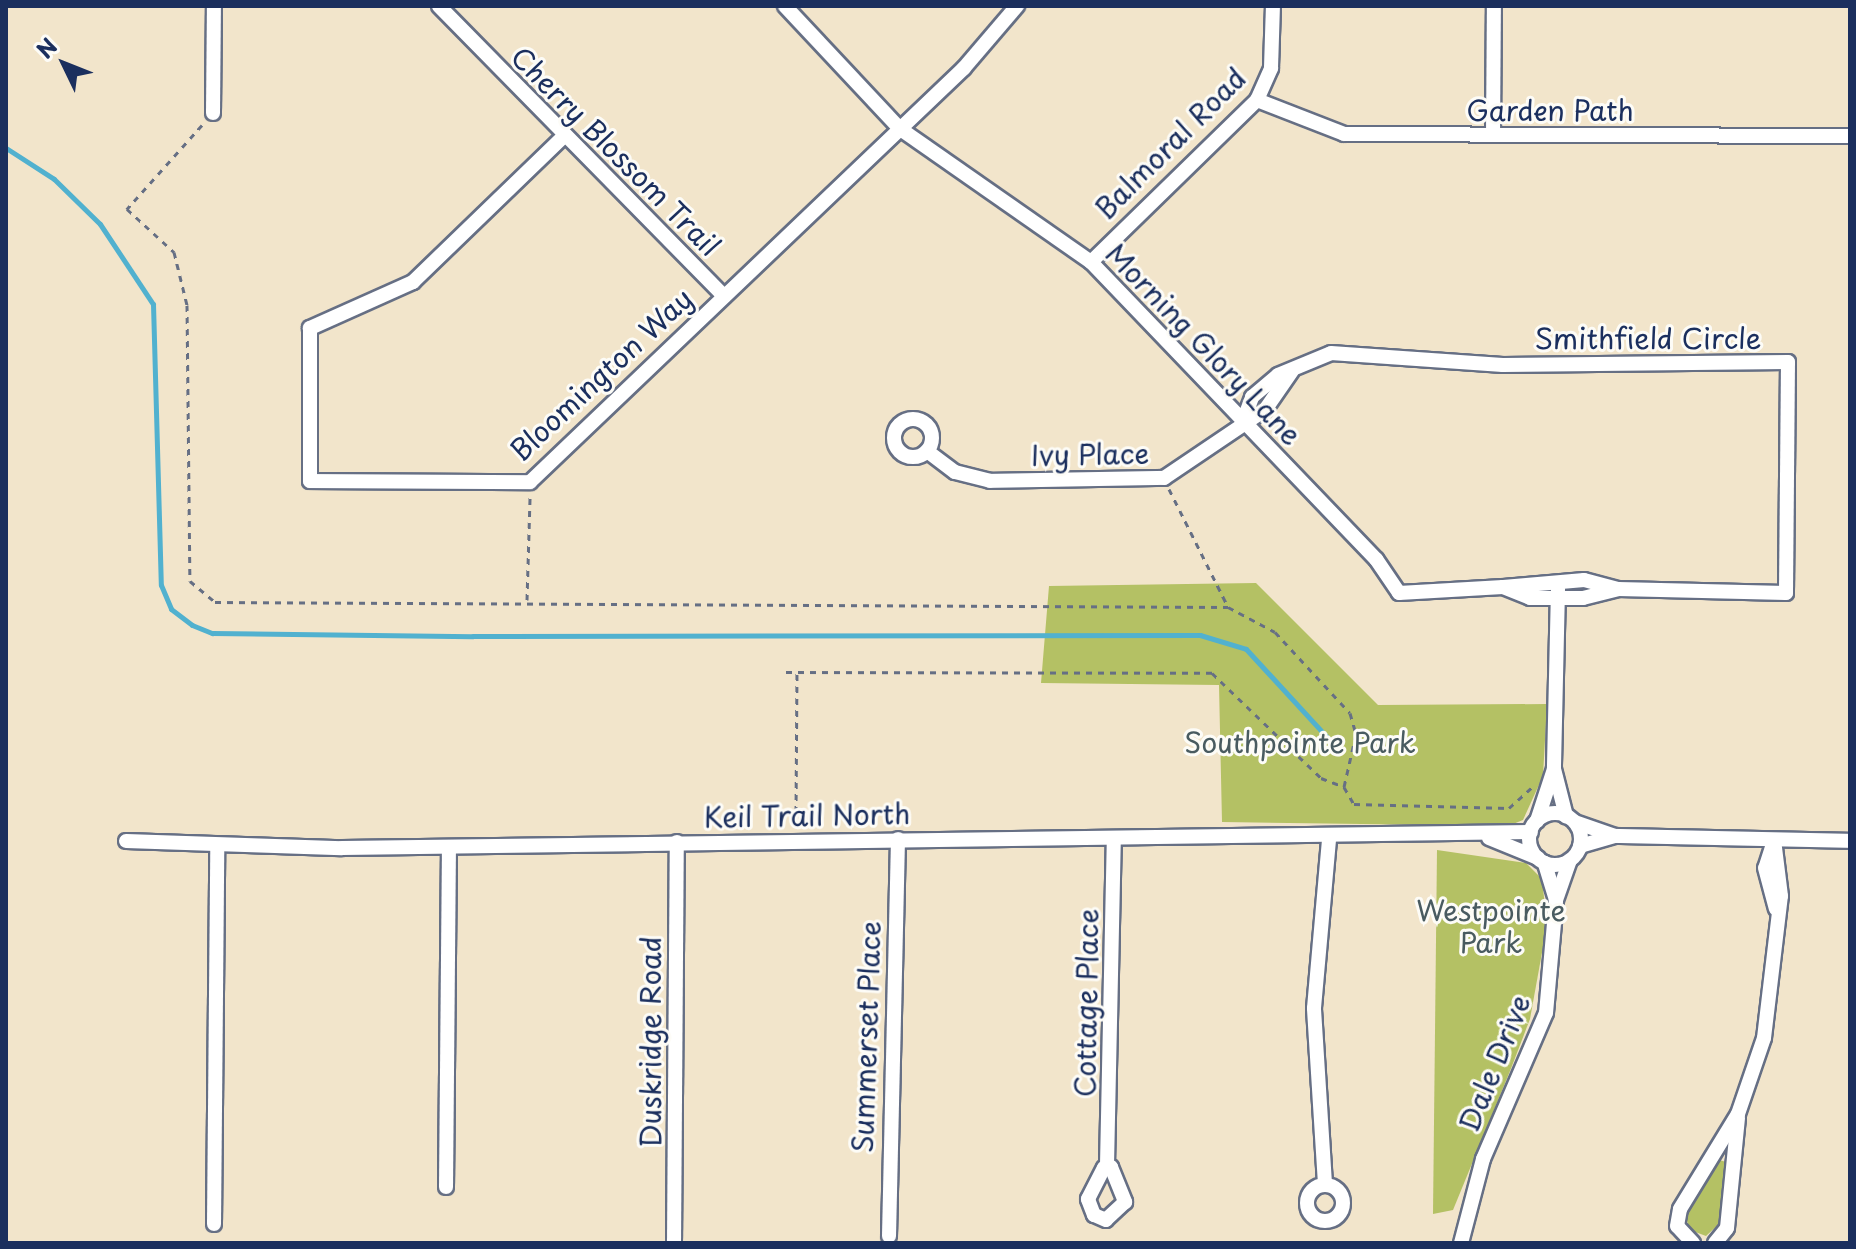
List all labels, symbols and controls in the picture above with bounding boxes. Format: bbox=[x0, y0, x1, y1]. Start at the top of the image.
north arrow bbox=[24, 24, 104, 104]
text: N bbox=[28, 30, 64, 65]
street label: Cherry Blossom Trail bbox=[504, 39, 728, 263]
street label: Balmoral Road bbox=[1087, 60, 1253, 226]
street label: Garden Path bbox=[1466, 93, 1634, 127]
street label: Morning Glory Lane bbox=[1098, 235, 1310, 453]
street label: Bloomington Way bbox=[503, 281, 699, 467]
street label: Smithfield Circle bbox=[1534, 321, 1762, 355]
street label: Ivy Place bbox=[1030, 436, 1150, 472]
park label: Southpointe Park bbox=[1184, 725, 1416, 759]
street label: Keil Trail North bbox=[703, 796, 911, 834]
park label: Westpointe Park bbox=[1416, 893, 1566, 959]
street label: Cottage Place bbox=[1068, 909, 1104, 1097]
street label: Summerset Place bbox=[845, 920, 887, 1154]
street label: Duskridge Road bbox=[633, 936, 667, 1148]
street label: Dale Drive bbox=[1451, 989, 1537, 1137]

